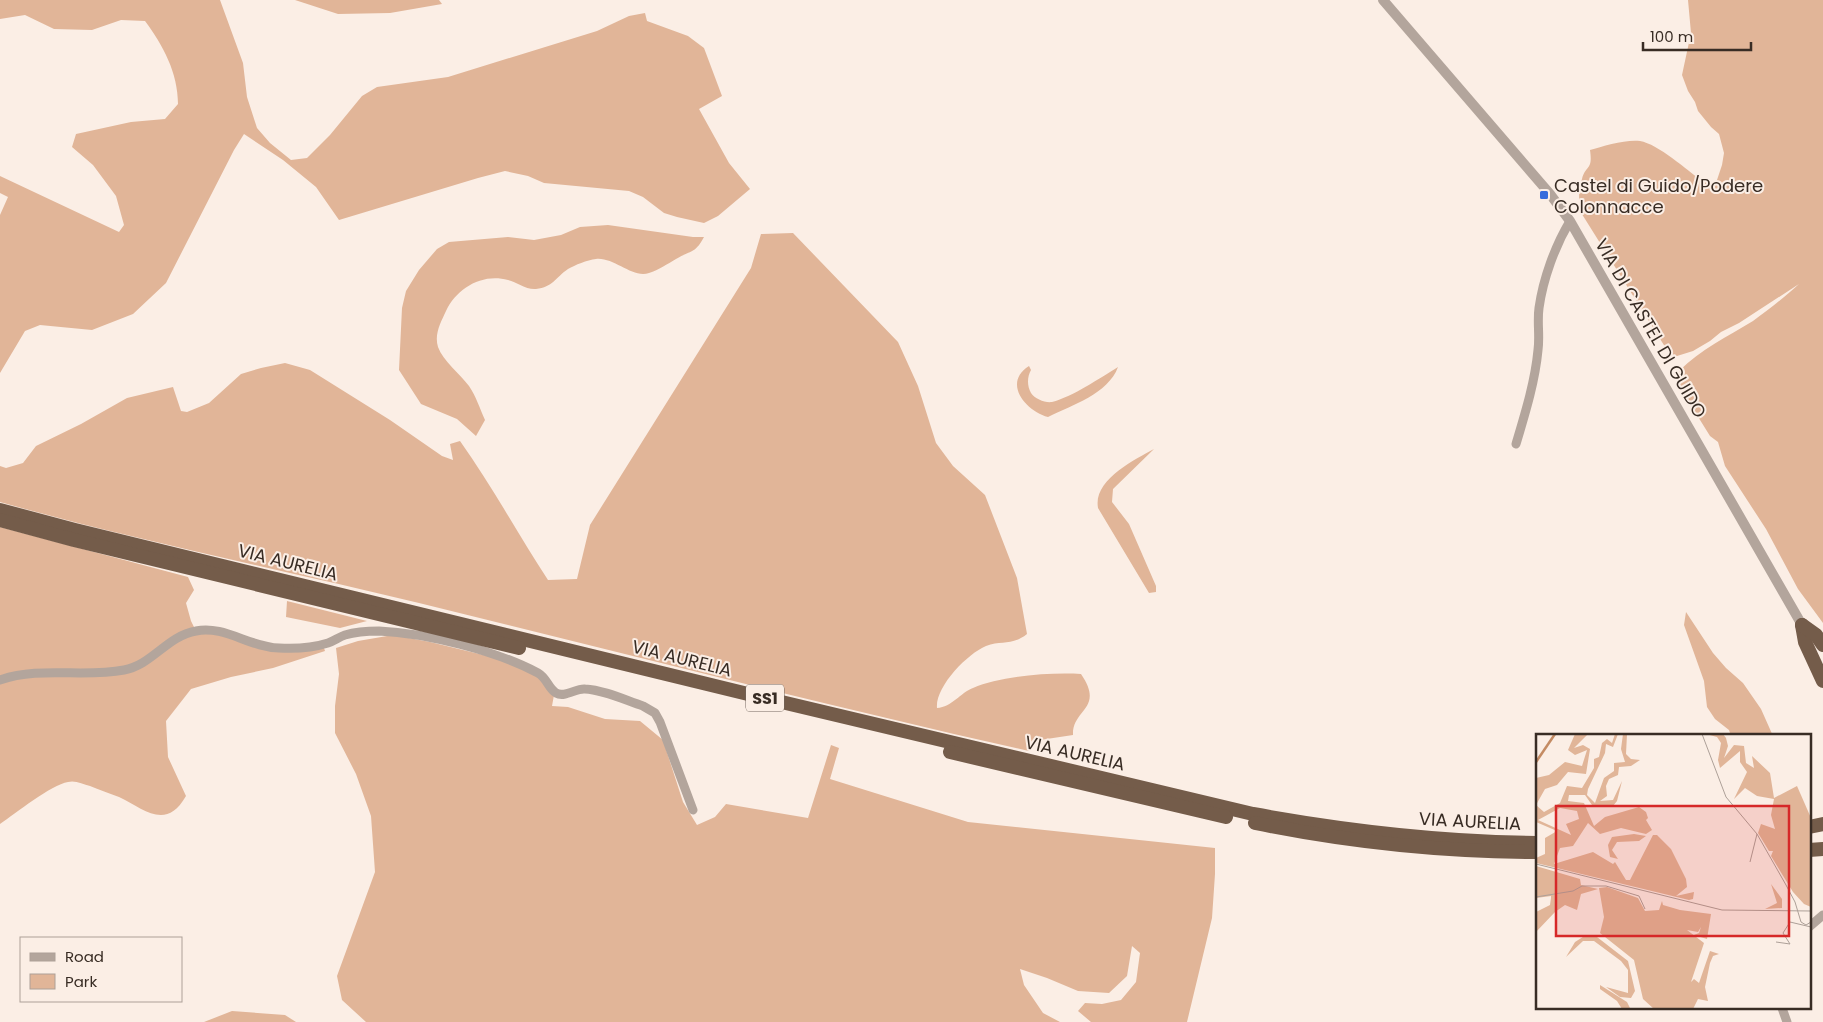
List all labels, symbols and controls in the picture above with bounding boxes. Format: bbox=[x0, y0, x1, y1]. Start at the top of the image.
scale bar bbox=[1643, 20, 1750, 52]
text: 100 m bbox=[1650, 26, 1693, 47]
place label: Castel di Guido/Podere Colonnacce bbox=[1554, 173, 1763, 219]
marker: Castel di Guido/Podere Colonnacce bbox=[1538, 189, 1550, 201]
street label: VIA DI CASTEL DI GUIDO bbox=[1589, 234, 1713, 422]
street label: VIA AURELIA bbox=[235, 537, 341, 587]
street label: VIA AURELIA bbox=[629, 633, 735, 683]
road number: SS1 bbox=[746, 684, 784, 711]
street label: VIA AURELIA bbox=[1022, 729, 1128, 777]
inset map bbox=[1536, 734, 1810, 1010]
street label: VIA AURELIA bbox=[1418, 806, 1522, 836]
legend bbox=[20, 937, 182, 1002]
text: Road bbox=[65, 946, 104, 967]
text: Park bbox=[65, 971, 97, 992]

